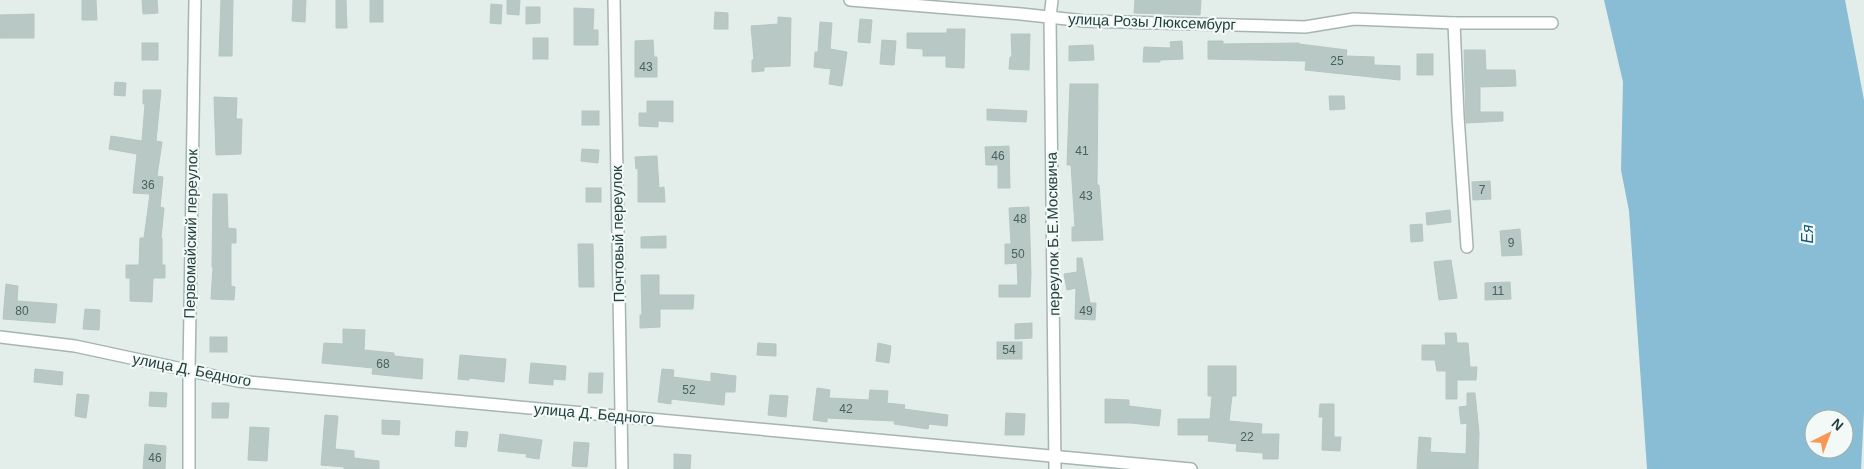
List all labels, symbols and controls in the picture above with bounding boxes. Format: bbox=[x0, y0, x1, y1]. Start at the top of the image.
street label: улица Розы Люксембург bbox=[1068, 10, 1237, 33]
house number: 25 bbox=[1330, 54, 1344, 68]
house number: 43 bbox=[639, 60, 653, 74]
house number: 41 bbox=[1075, 144, 1089, 158]
street label: Первомайский переулок bbox=[181, 149, 200, 319]
house number: 46 bbox=[991, 149, 1005, 163]
street label: переулок Б.Е.Москвича bbox=[1043, 151, 1062, 316]
street label: Почтовый переулок bbox=[608, 165, 627, 303]
house number: 36 bbox=[141, 178, 155, 192]
house number: 7 bbox=[1479, 183, 1486, 197]
house number: 43 bbox=[1079, 189, 1093, 203]
house number: 48 bbox=[1013, 212, 1027, 226]
water label: Ея bbox=[1799, 224, 1816, 244]
house number: 9 bbox=[1508, 236, 1515, 250]
house number: 50 bbox=[1011, 247, 1025, 261]
house number: 11 bbox=[1492, 284, 1505, 298]
house number: 80 bbox=[15, 304, 29, 318]
house number: 49 bbox=[1079, 304, 1093, 318]
house number: 54 bbox=[1002, 343, 1016, 357]
street label: улица Д. Бедного bbox=[131, 350, 253, 389]
house number: 68 bbox=[376, 357, 390, 371]
house number: 52 bbox=[682, 383, 696, 397]
street label: улица Д. Бедного bbox=[533, 400, 655, 427]
house number: 42 bbox=[839, 402, 853, 416]
north arrow bbox=[1804, 409, 1854, 459]
text: N bbox=[1829, 415, 1847, 434]
house number: 22 bbox=[1240, 430, 1254, 444]
house number: 46 bbox=[148, 451, 162, 465]

